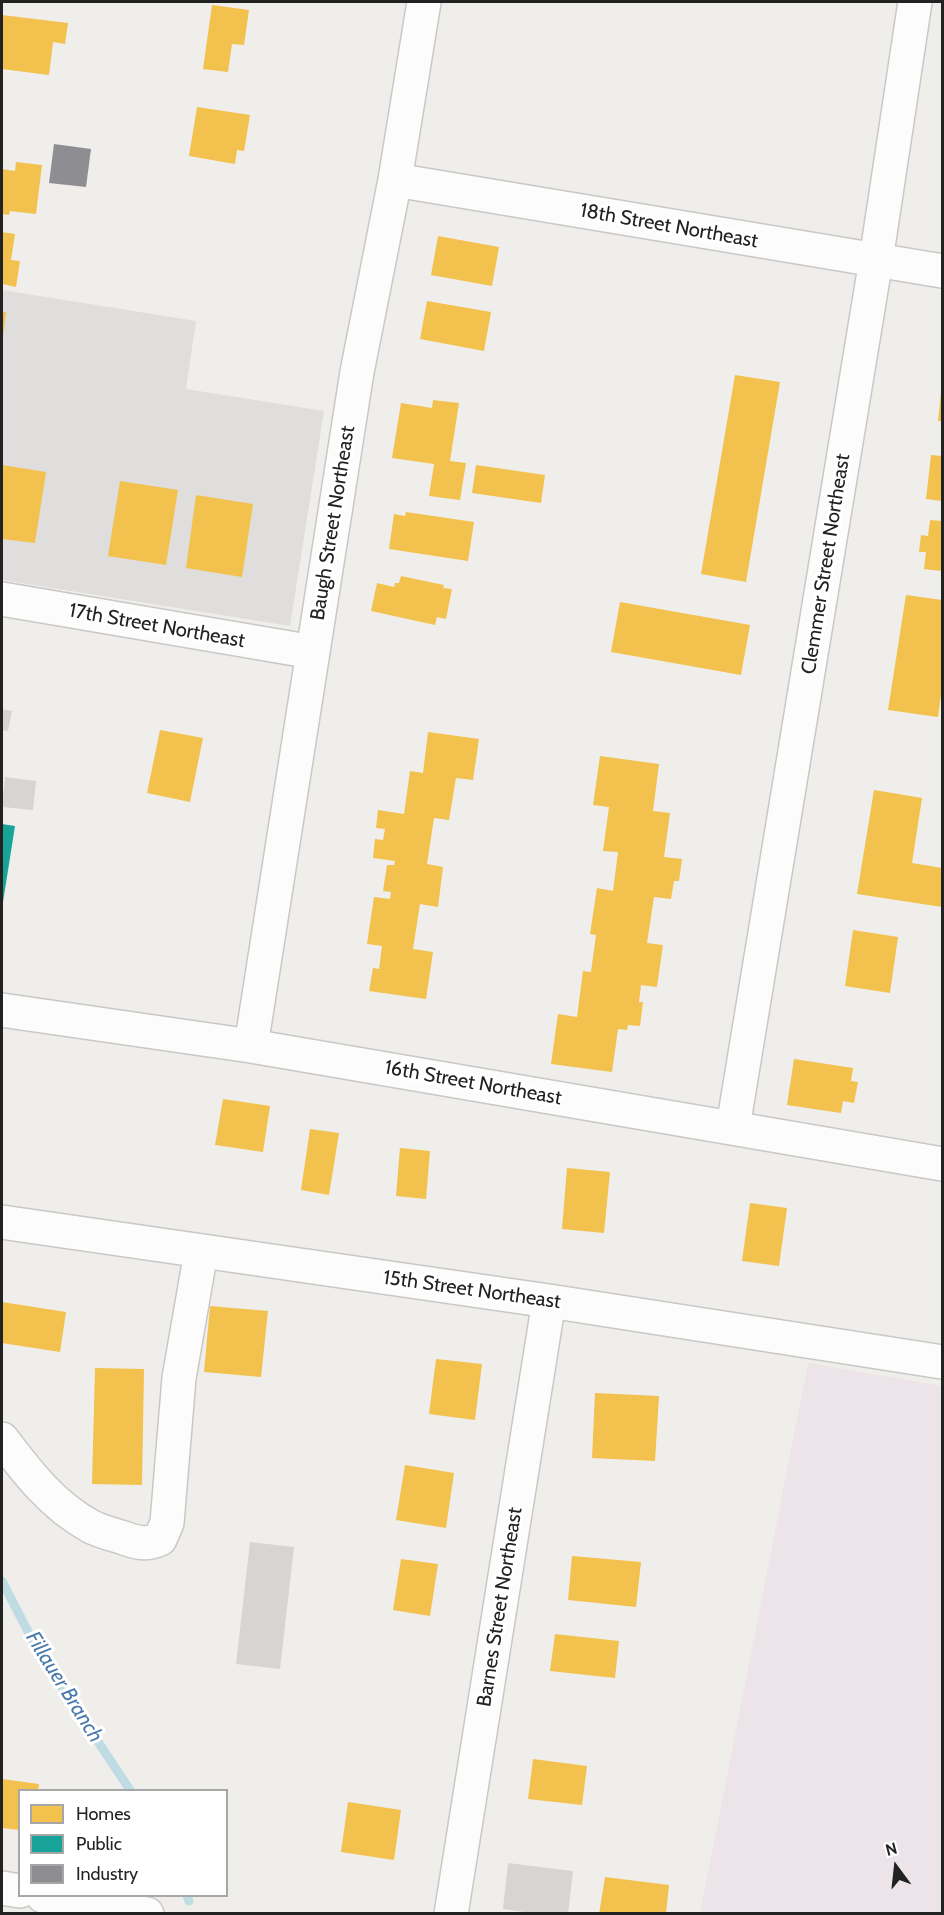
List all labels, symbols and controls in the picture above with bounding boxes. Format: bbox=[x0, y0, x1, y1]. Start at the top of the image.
street label: 18th Street Northeast bbox=[578, 199, 760, 253]
street label: Baugh Street Northeast bbox=[306, 424, 360, 622]
street label: Clemmer Street Northeast bbox=[797, 452, 855, 676]
street label: 17th Street Northeast bbox=[67, 599, 247, 653]
street label: 16th Street Northeast bbox=[383, 1056, 563, 1110]
street label: 15th Street Northeast bbox=[382, 1266, 562, 1314]
street label: Barnes Street Northeast bbox=[472, 1506, 528, 1708]
water label: Fillauer Branch bbox=[20, 1627, 108, 1747]
legend bbox=[18, 1789, 228, 1897]
text: Homes bbox=[76, 1803, 131, 1825]
text: Public bbox=[76, 1833, 122, 1855]
north arrow bbox=[866, 1837, 926, 1897]
text: N bbox=[883, 1838, 899, 1860]
text: Industry bbox=[76, 1863, 138, 1885]

